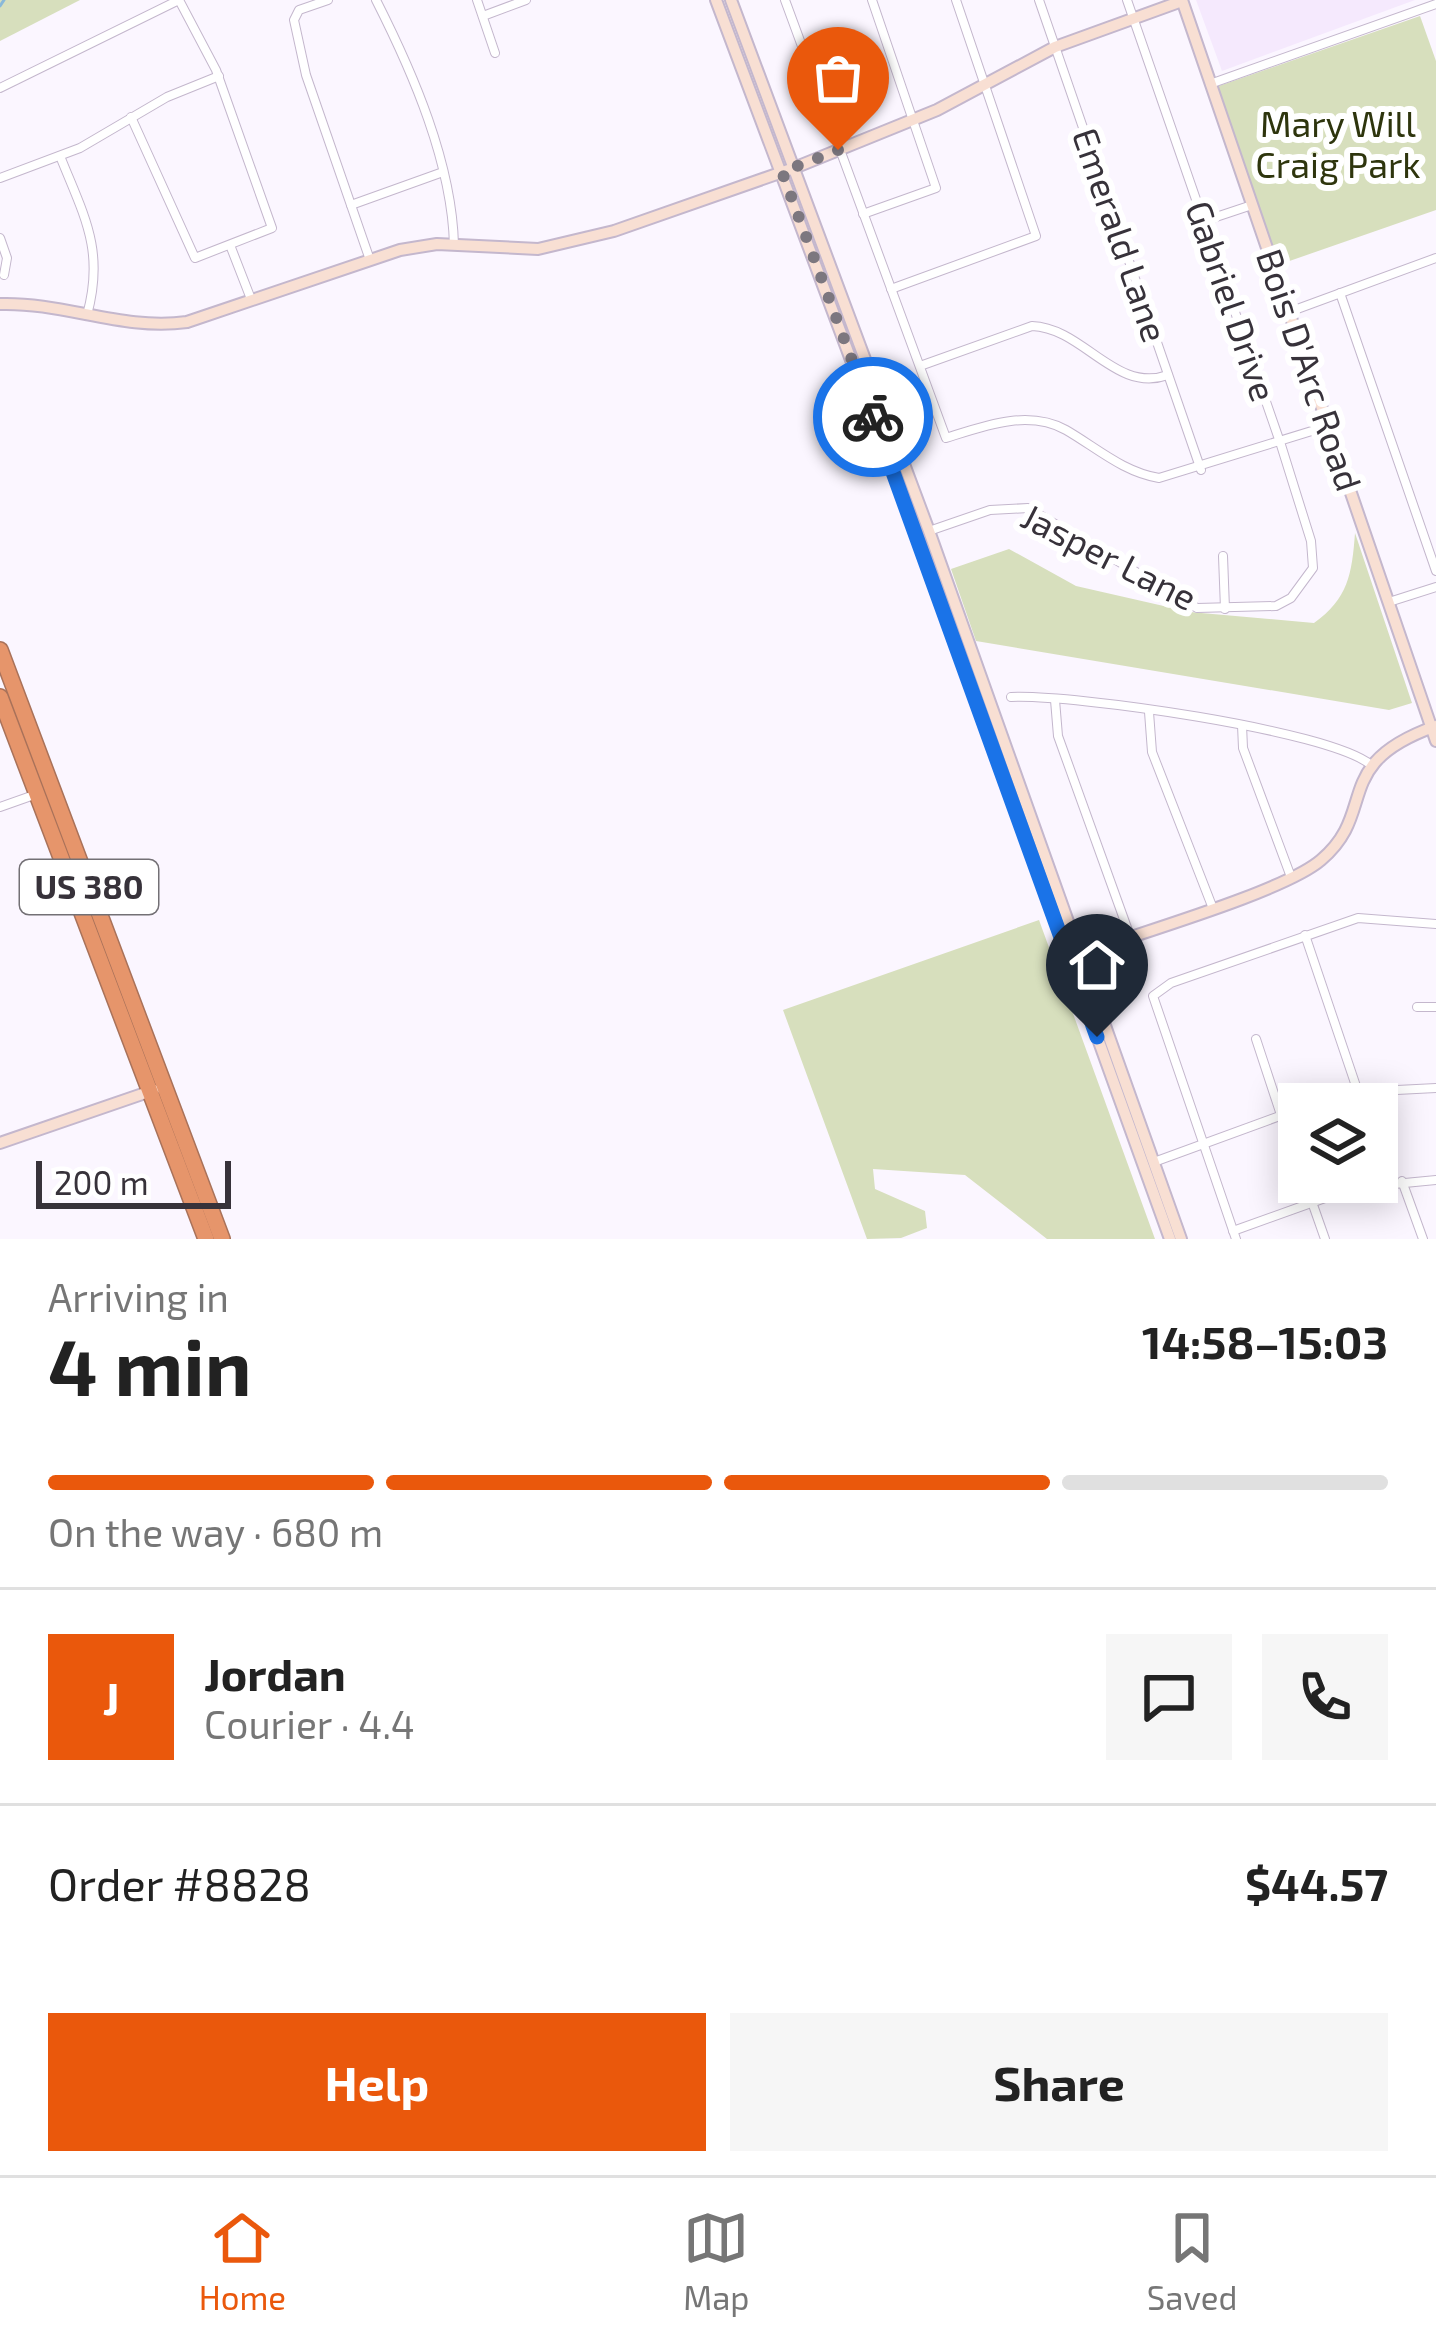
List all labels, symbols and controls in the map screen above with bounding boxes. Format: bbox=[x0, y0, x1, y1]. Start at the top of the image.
pin bbox=[787, 27, 889, 150]
icon: bag bbox=[805, 45, 871, 111]
park label: Mary Will Craig Park bbox=[1255, 101, 1421, 185]
street label: Emerald Lane bbox=[1065, 122, 1178, 347]
street label: Gabriel Drive bbox=[1178, 195, 1287, 406]
street label: Bois D'Arc Road bbox=[1249, 243, 1372, 496]
courier bbox=[813, 357, 933, 477]
icon: bike bbox=[840, 384, 906, 450]
street label: Jasper Lane bbox=[1015, 493, 1204, 618]
road number: US 380 bbox=[20, 860, 158, 914]
pin bbox=[1046, 914, 1148, 1037]
icon: home bbox=[1064, 932, 1130, 998]
map controls bbox=[1278, 1083, 1398, 1203]
button: layers bbox=[1278, 1083, 1398, 1203]
scale bar bbox=[36, 1155, 231, 1208]
text: 200 m bbox=[54, 1162, 149, 1202]
text: Arriving in bbox=[48, 1273, 229, 1320]
text: 14:58–15:03 bbox=[1142, 1314, 1388, 1368]
text: 4 min bbox=[48, 1318, 252, 1412]
text: On the way · 680 m bbox=[48, 1508, 383, 1555]
button: chat bbox=[1106, 1634, 1232, 1760]
button: phone bbox=[1262, 1634, 1388, 1760]
text: Jordan bbox=[204, 1646, 346, 1700]
text: J bbox=[103, 1670, 119, 1724]
text: Courier · 4.4 bbox=[204, 1700, 415, 1747]
text: Order #8828 bbox=[48, 1856, 311, 1910]
text: $44.57 bbox=[1245, 1856, 1388, 1910]
button: Help bbox=[48, 2013, 706, 2151]
button: Share bbox=[730, 2013, 1388, 2151]
tab: Home bbox=[199, 2205, 286, 2317]
tab: Map bbox=[683, 2205, 750, 2317]
tab: Saved bbox=[1147, 2205, 1237, 2317]

